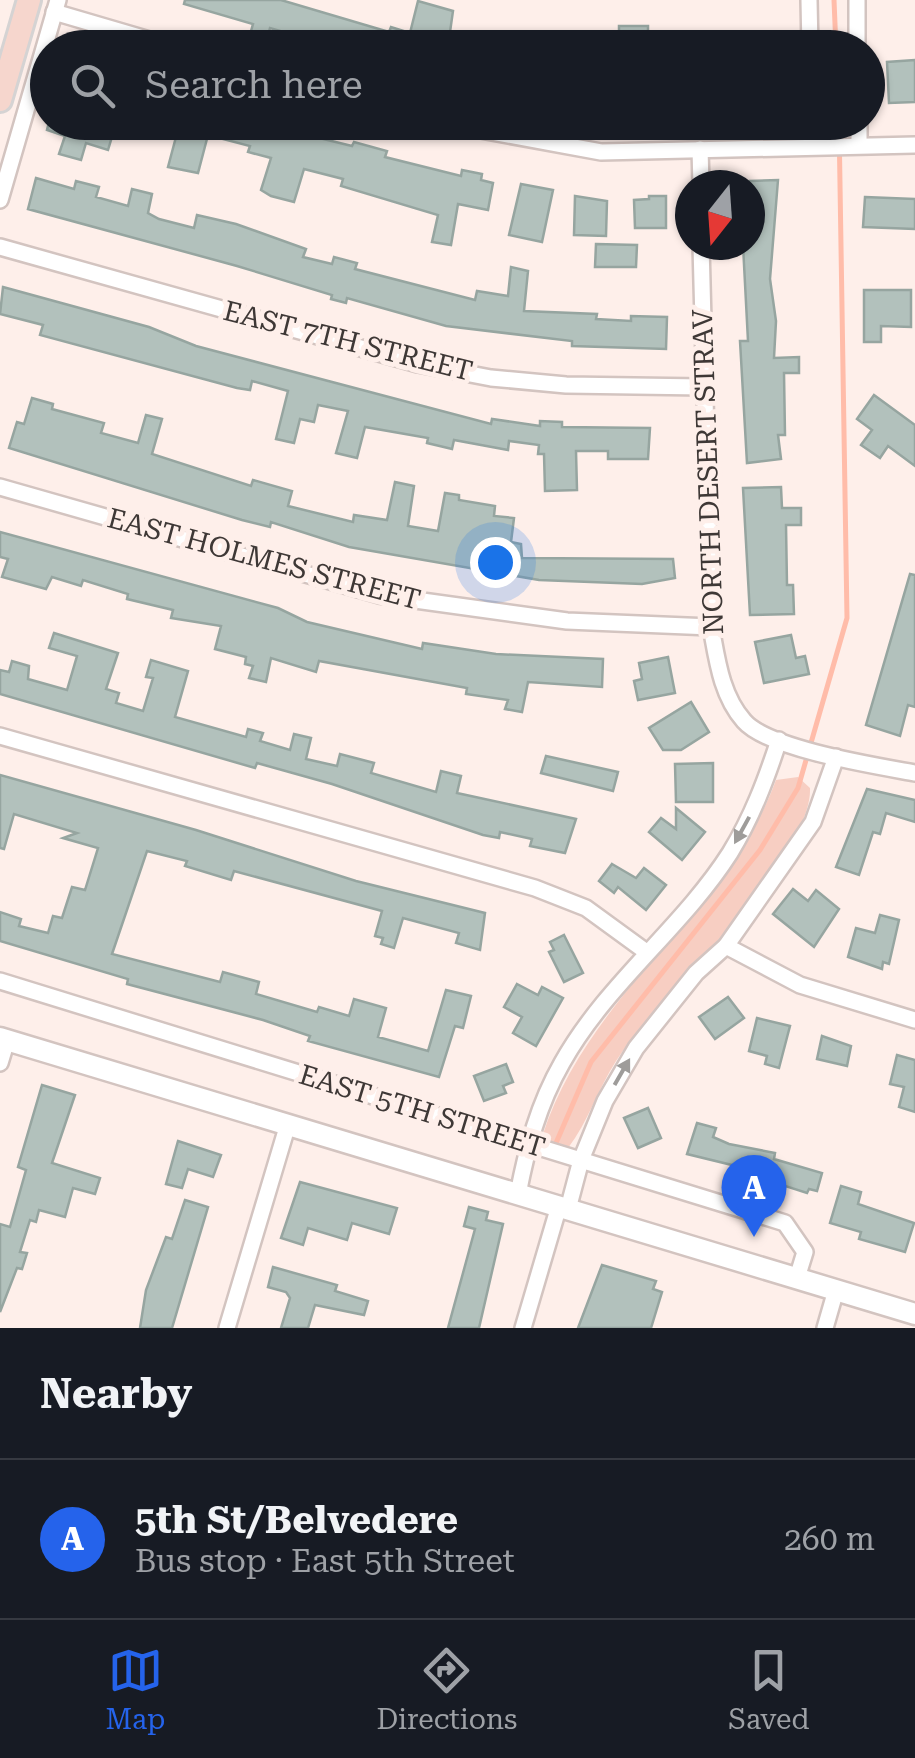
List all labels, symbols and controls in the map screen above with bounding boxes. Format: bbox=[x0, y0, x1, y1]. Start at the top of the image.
search box bbox=[30, 30, 885, 140]
icon: search bbox=[65, 58, 120, 113]
text: Search here bbox=[145, 63, 363, 107]
north arrow bbox=[675, 170, 765, 260]
street label: EAST 7TH STREET bbox=[220, 294, 476, 388]
street label: NORTH DESERT STRAV bbox=[686, 308, 730, 635]
street label: EAST HOLMES STREET bbox=[104, 501, 424, 617]
your location bbox=[470, 537, 521, 588]
one-way arrow bbox=[734, 816, 752, 844]
street label: EAST 5TH STREET bbox=[295, 1058, 549, 1164]
one-way arrow bbox=[613, 1058, 630, 1086]
pin: A bbox=[722, 1154, 786, 1237]
text: Nearby bbox=[40, 1369, 192, 1418]
text: 5th St/Belvedere bbox=[135, 1498, 458, 1542]
text: A bbox=[61, 1520, 84, 1558]
text: 260 m bbox=[784, 1520, 875, 1558]
text: Bus stop · East 5th Street bbox=[135, 1542, 515, 1580]
tab: Map bbox=[106, 1643, 165, 1736]
tab: Directions bbox=[376, 1643, 517, 1736]
tab: Saved bbox=[728, 1643, 810, 1736]

